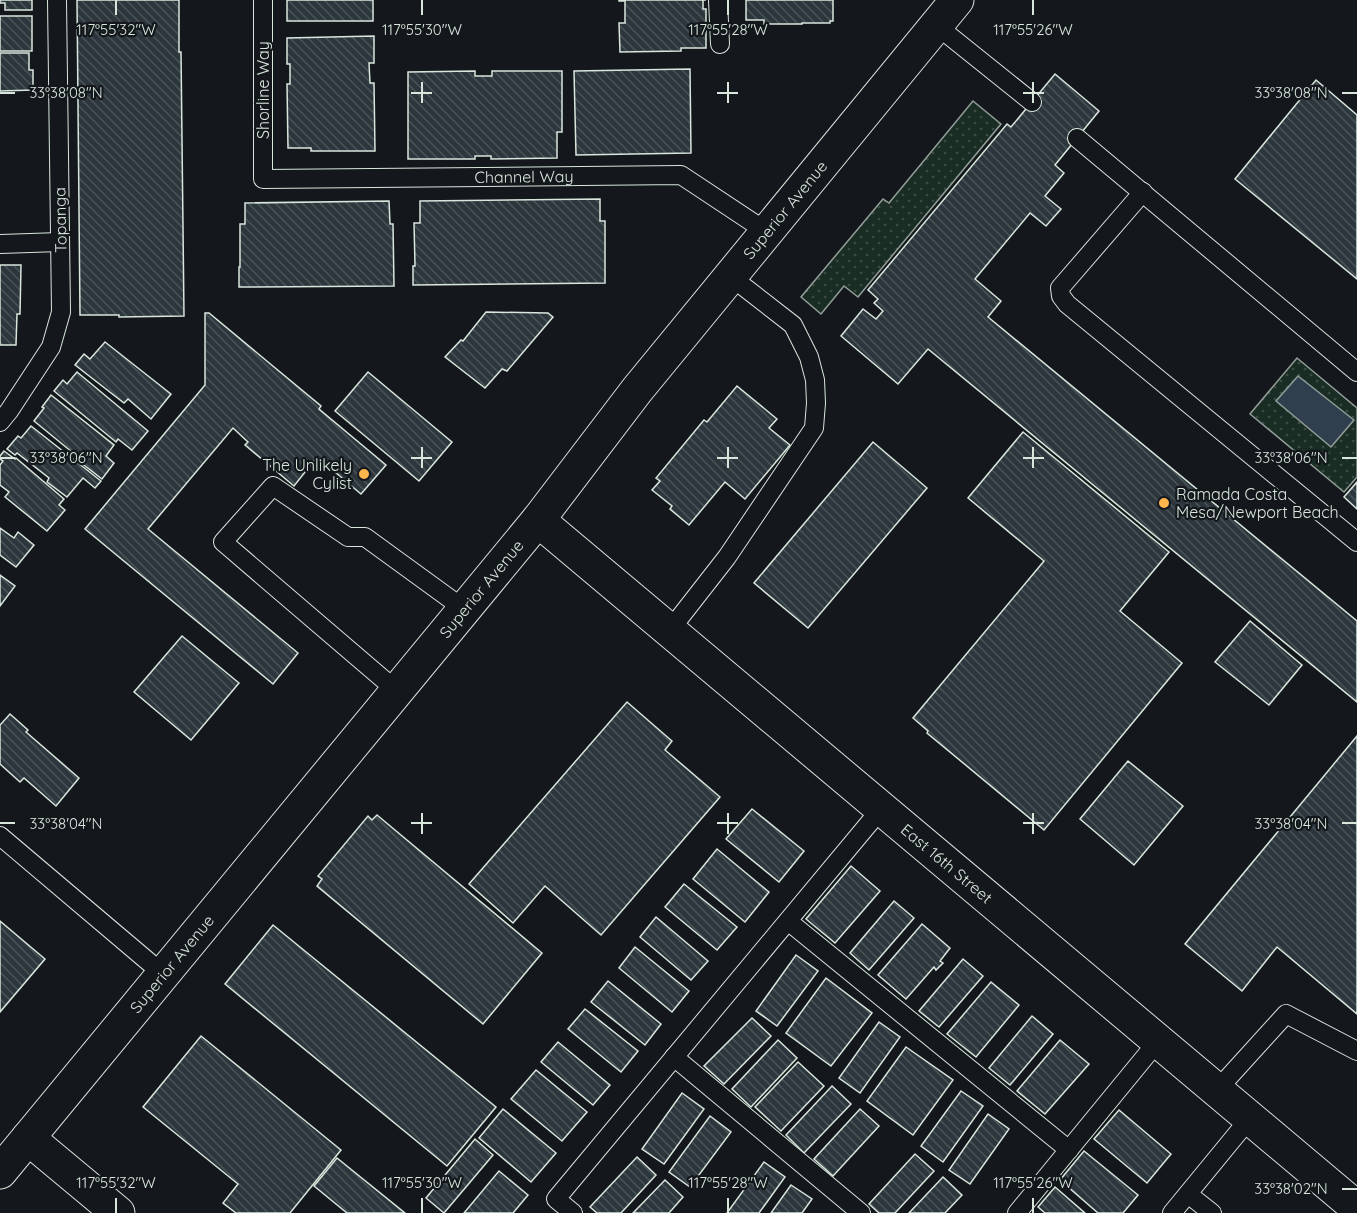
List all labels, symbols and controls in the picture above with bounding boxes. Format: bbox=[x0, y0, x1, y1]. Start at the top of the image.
text: 117°55'32"W bbox=[76, 20, 156, 39]
text: 117°55'30"W bbox=[382, 20, 463, 39]
text: 117°55'28"W bbox=[688, 20, 768, 39]
text: 117°55'26"W bbox=[993, 20, 1073, 39]
street label: Shorline Way bbox=[253, 41, 273, 139]
text: 33°38'08"N bbox=[29, 83, 103, 102]
text: 33°38'08"N bbox=[1254, 83, 1328, 102]
street label: Superior Avenue bbox=[739, 156, 831, 263]
street label: Channel Way bbox=[474, 166, 574, 187]
street label: Topanga bbox=[49, 187, 71, 253]
text: 33°38'06"N bbox=[29, 448, 103, 467]
text: 33°38'06"N bbox=[1254, 448, 1328, 467]
place label: The Unlikely Cylist bbox=[262, 455, 352, 493]
marker: The Unlikely Cylist bbox=[357, 467, 371, 481]
place label: Ramada Costa Mesa/Newport Beach bbox=[1176, 484, 1339, 522]
marker: Ramada Costa Mesa/Newport Beach bbox=[1157, 496, 1171, 510]
street label: Superior Avenue bbox=[435, 536, 528, 642]
text: 33°38'04"N bbox=[29, 814, 103, 833]
text: 33°38'04"N bbox=[1254, 814, 1328, 833]
street label: East 16th Street bbox=[897, 819, 997, 908]
street label: Superior Avenue bbox=[125, 911, 218, 1017]
text: 117°55'32"W bbox=[76, 1173, 156, 1192]
text: 117°55'30"W bbox=[382, 1173, 463, 1192]
text: 117°55'28"W bbox=[688, 1173, 768, 1192]
text: 117°55'26"W bbox=[993, 1173, 1073, 1192]
text: 33°38'02"N bbox=[1254, 1179, 1328, 1198]

